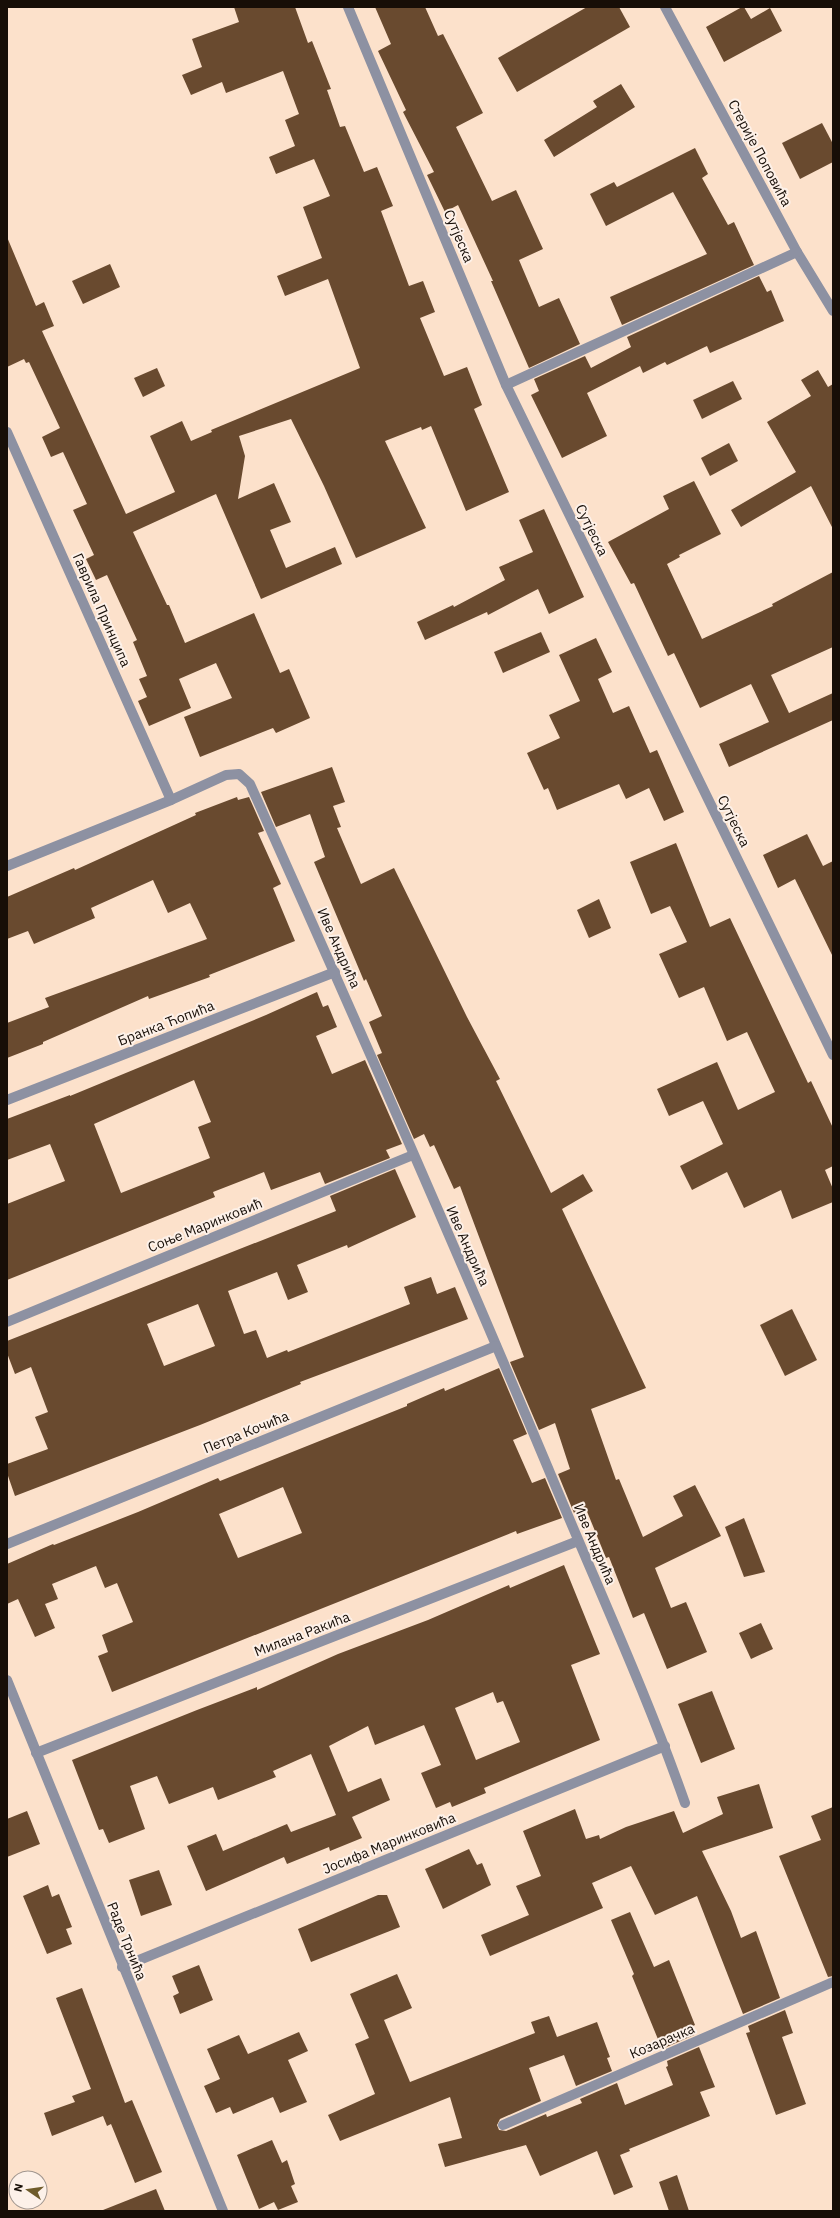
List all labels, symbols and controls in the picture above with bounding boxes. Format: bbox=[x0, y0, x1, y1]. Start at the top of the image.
street label: Стерије Поповића bbox=[724, 96, 796, 210]
street label: Сутјеска bbox=[440, 207, 478, 266]
street label: Сутјеска bbox=[572, 501, 613, 559]
street label: Гаврила Принципа bbox=[69, 550, 135, 670]
street label: Сутјеска bbox=[714, 792, 755, 850]
street label: Иве Андрића bbox=[313, 905, 365, 991]
street label: Бранка Ћопића bbox=[115, 996, 217, 1050]
street label: Соње Маринковић bbox=[145, 1194, 265, 1256]
street label: Иве Андрића bbox=[442, 1203, 494, 1289]
street label: Петра Кочића bbox=[201, 1406, 292, 1457]
street label: Иве Андрића bbox=[570, 1501, 620, 1588]
street label: Милана Ракића bbox=[252, 1607, 353, 1661]
street label: Јосифа Маринковића bbox=[320, 1808, 459, 1878]
street label: Раде Трнића bbox=[103, 1899, 151, 1983]
street label: Козарачка bbox=[627, 2019, 698, 2063]
north arrow bbox=[8, 2170, 48, 2210]
text: N bbox=[11, 2182, 26, 2193]

